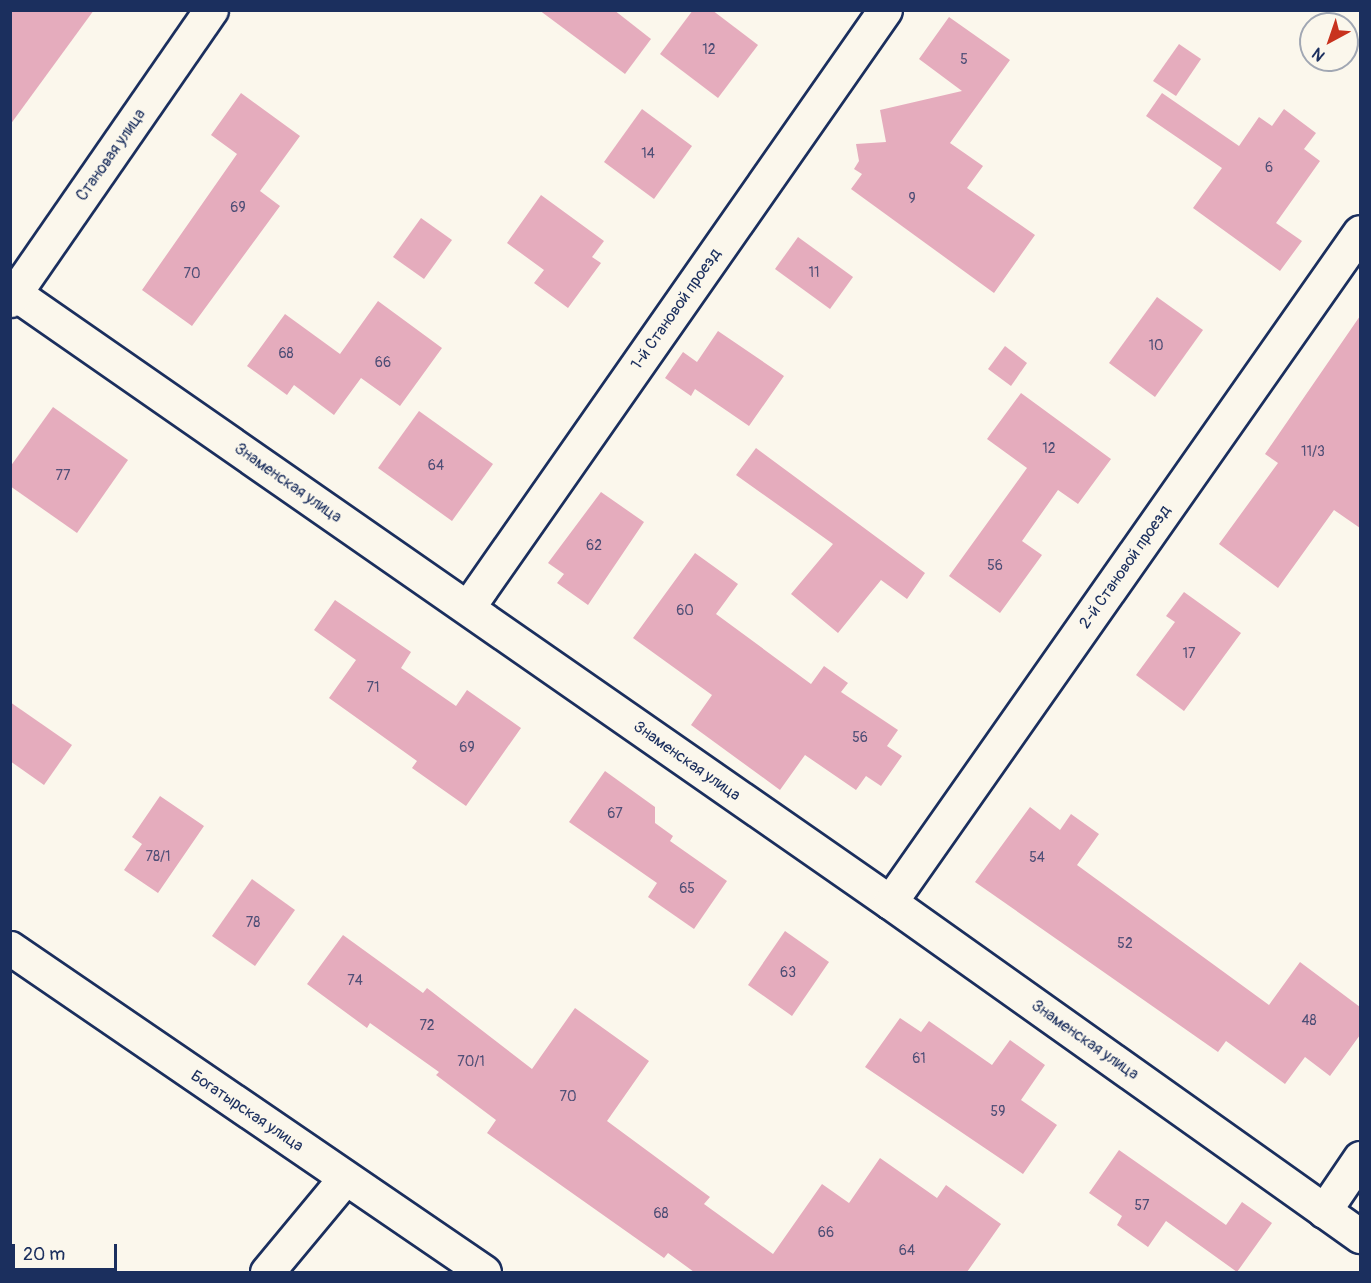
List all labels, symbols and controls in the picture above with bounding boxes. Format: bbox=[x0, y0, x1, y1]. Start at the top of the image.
north arrow bbox=[1299, 12, 1359, 72]
house number: 12 bbox=[702, 42, 716, 58]
text: N bbox=[1308, 43, 1329, 65]
house number: 5 bbox=[960, 52, 968, 68]
street label: Становая улица bbox=[72, 105, 150, 205]
house number: 14 bbox=[641, 146, 655, 162]
house number: 6 bbox=[1265, 160, 1273, 176]
house number: 9 bbox=[908, 191, 916, 207]
house number: 69 bbox=[230, 200, 246, 216]
street label: 1-й Становой проезд bbox=[627, 245, 725, 373]
house number: 11 bbox=[809, 265, 819, 281]
house number: 70 bbox=[184, 266, 200, 282]
house number: 10 bbox=[1148, 338, 1164, 354]
house number: 68 bbox=[278, 346, 294, 362]
house number: 66 bbox=[375, 355, 391, 371]
street label: Знаменская улица bbox=[231, 439, 345, 527]
house number: 12 bbox=[1042, 441, 1056, 457]
house number: 11/3 bbox=[1301, 444, 1325, 460]
house number: 64 bbox=[428, 458, 444, 474]
house number: 77 bbox=[56, 468, 70, 484]
street label: 2-й Становой проезд bbox=[1075, 502, 1175, 632]
house number: 62 bbox=[586, 538, 602, 554]
house number: 56 bbox=[987, 558, 1003, 574]
house number: 60 bbox=[676, 603, 694, 619]
house number: 17 bbox=[1183, 646, 1195, 662]
house number: 71 bbox=[367, 680, 379, 696]
street label: Знаменская улица bbox=[630, 717, 744, 805]
house number: 56 bbox=[852, 730, 868, 746]
house number: 69 bbox=[459, 740, 475, 756]
house number: 67 bbox=[607, 806, 623, 822]
house number: 78/1 bbox=[146, 849, 170, 865]
house number: 54 bbox=[1029, 850, 1045, 866]
house number: 65 bbox=[679, 881, 695, 897]
house number: 78 bbox=[246, 915, 260, 931]
house number: 52 bbox=[1117, 936, 1133, 952]
house number: 63 bbox=[780, 965, 796, 981]
house number: 74 bbox=[347, 973, 363, 989]
street label: Знаменская улица bbox=[1028, 996, 1142, 1084]
house number: 48 bbox=[1301, 1013, 1317, 1029]
house number: 72 bbox=[419, 1018, 435, 1034]
house number: 61 bbox=[912, 1051, 926, 1067]
house number: 70/1 bbox=[457, 1054, 485, 1070]
street label: Богатырская улица bbox=[187, 1066, 307, 1156]
house number: 70 bbox=[560, 1089, 576, 1105]
house number: 59 bbox=[991, 1104, 1005, 1120]
house number: 57 bbox=[1135, 1198, 1149, 1214]
house number: 68 bbox=[653, 1206, 669, 1222]
house number: 66 bbox=[818, 1225, 834, 1241]
scale bar bbox=[15, 1232, 120, 1270]
text: 20 m bbox=[23, 1243, 65, 1266]
house number: 64 bbox=[899, 1243, 915, 1259]

